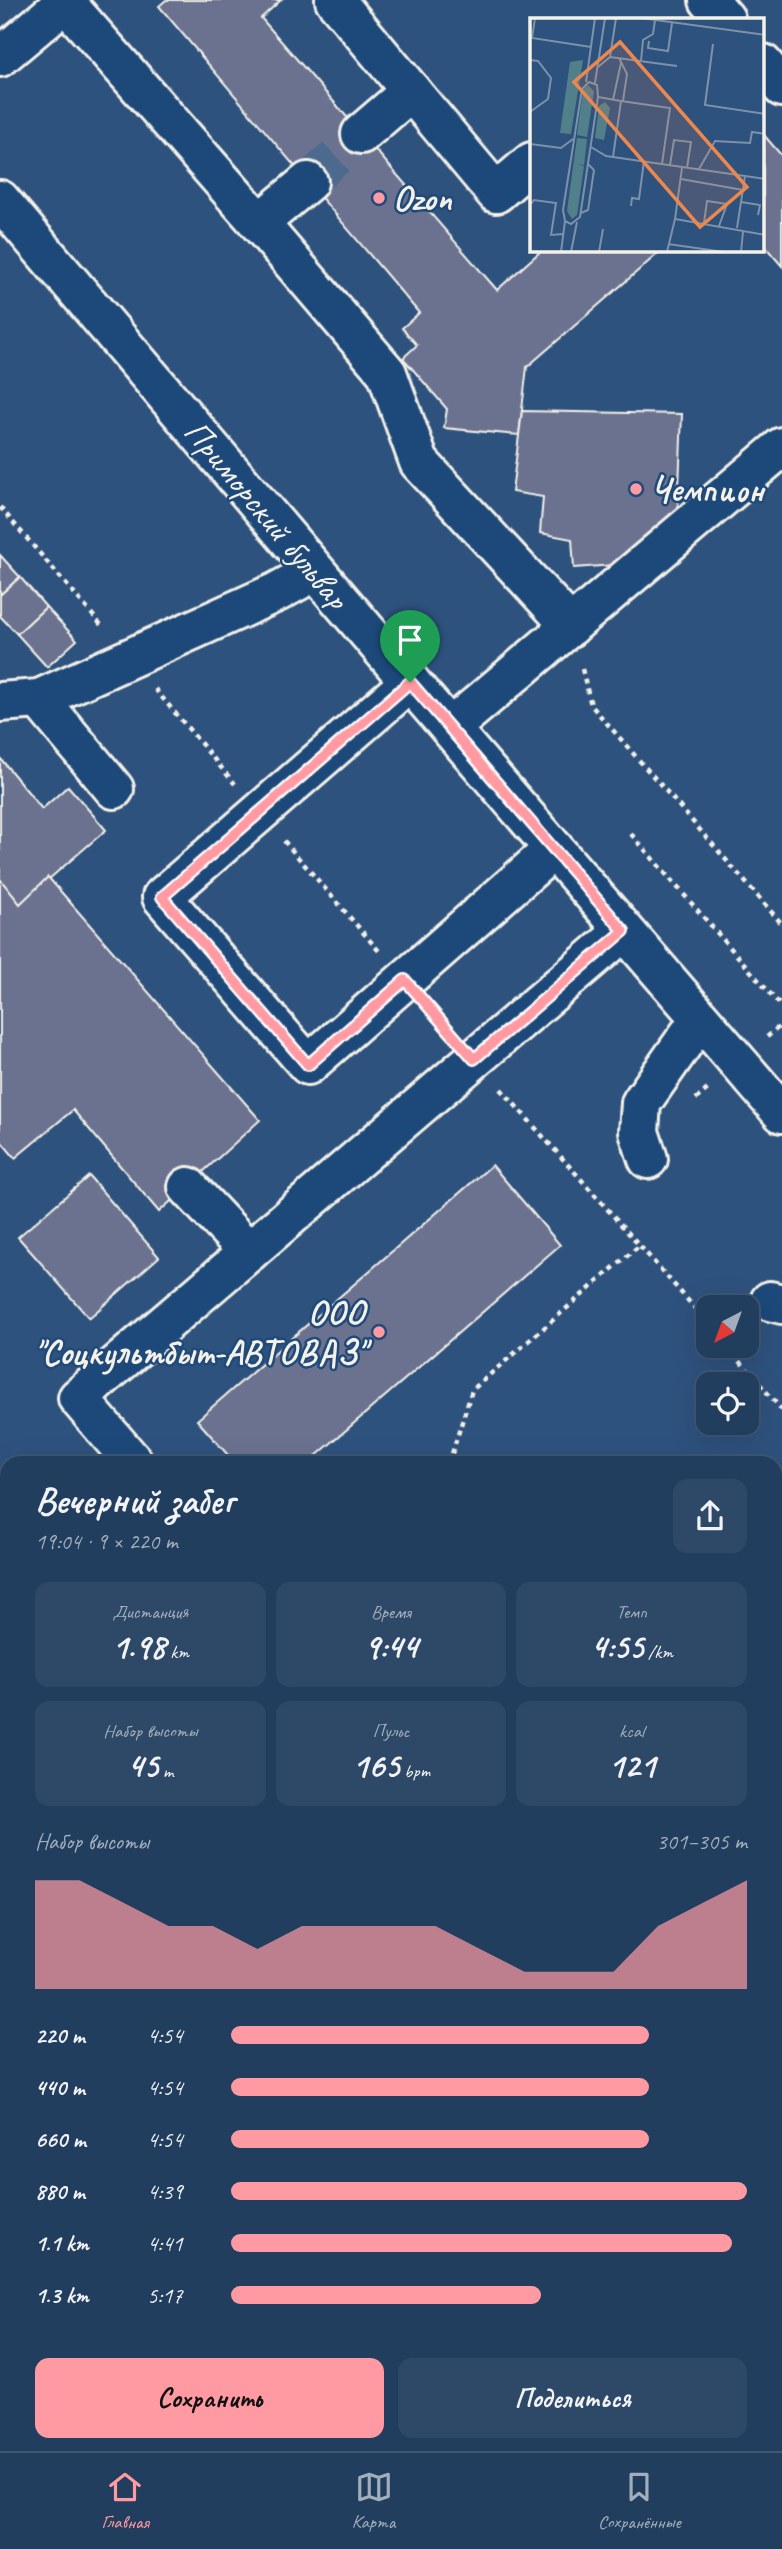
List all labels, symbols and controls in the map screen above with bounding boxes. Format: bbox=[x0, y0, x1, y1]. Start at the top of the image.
inset map bbox=[530, 18, 764, 252]
place label: Ozon bbox=[393, 176, 452, 221]
marker: Ozon bbox=[371, 190, 387, 206]
street label: Приморский бульвар bbox=[174, 410, 360, 620]
place label: Чемпион bbox=[650, 467, 766, 512]
marker: Чемпион bbox=[628, 481, 644, 497]
pin bbox=[380, 610, 440, 682]
icon: arrive bbox=[391, 621, 429, 659]
place label: ООО "Соцкультбыт-АВТОВАЗ" bbox=[34, 1290, 373, 1375]
north arrow bbox=[696, 1295, 760, 1358]
map controls bbox=[696, 1295, 759, 1435]
marker: ООО "Соцкультбыт-АВТОВАЗ" bbox=[371, 1324, 387, 1340]
button: locate bbox=[696, 1372, 759, 1435]
text: Вечерний забег bbox=[35, 1477, 234, 1524]
button: share bbox=[673, 1479, 747, 1553]
text: 19:04 · 9 × 220 m bbox=[35, 1527, 178, 1556]
text: Дистанция bbox=[112, 1600, 188, 1624]
text: Время bbox=[371, 1600, 411, 1624]
text: Темп bbox=[616, 1600, 647, 1624]
text: 1.98 bbox=[112, 1624, 166, 1669]
text: 9:44 bbox=[364, 1624, 418, 1669]
text: 4:55 bbox=[590, 1624, 643, 1669]
text: km bbox=[166, 1640, 189, 1664]
text: /km bbox=[643, 1640, 673, 1664]
text: Набор высоты bbox=[103, 1719, 197, 1743]
text: Пульс bbox=[373, 1719, 409, 1743]
text: kcal bbox=[619, 1719, 644, 1743]
text: 45 bbox=[127, 1743, 158, 1788]
text: 165 bbox=[352, 1743, 399, 1788]
text: 121 bbox=[608, 1743, 655, 1788]
text: m bbox=[158, 1759, 173, 1783]
text: bpm bbox=[399, 1759, 430, 1783]
text: Набор высоты bbox=[35, 1827, 149, 1856]
text: 301–305 m bbox=[656, 1827, 747, 1856]
text: 220 m bbox=[35, 2021, 85, 2050]
text: 4:54 bbox=[147, 2021, 183, 2050]
text: 440 m bbox=[35, 2073, 85, 2102]
text: 4:54 bbox=[147, 2073, 183, 2102]
text: 660 m bbox=[35, 2125, 86, 2154]
text: 4:54 bbox=[147, 2125, 183, 2154]
text: 880 m bbox=[35, 2177, 85, 2206]
text: 4:39 bbox=[147, 2177, 183, 2206]
text: 1.1 km bbox=[35, 2229, 89, 2258]
text: 4:41 bbox=[147, 2229, 183, 2258]
text: 1.3 km bbox=[35, 2281, 89, 2310]
text: 5:17 bbox=[147, 2281, 183, 2310]
button: Сохранить bbox=[35, 2358, 384, 2438]
button: Поделиться bbox=[398, 2358, 747, 2438]
tab: Главная bbox=[101, 2468, 149, 2534]
tab: Карта bbox=[352, 2468, 395, 2534]
tab: Сохранённые bbox=[598, 2468, 681, 2534]

